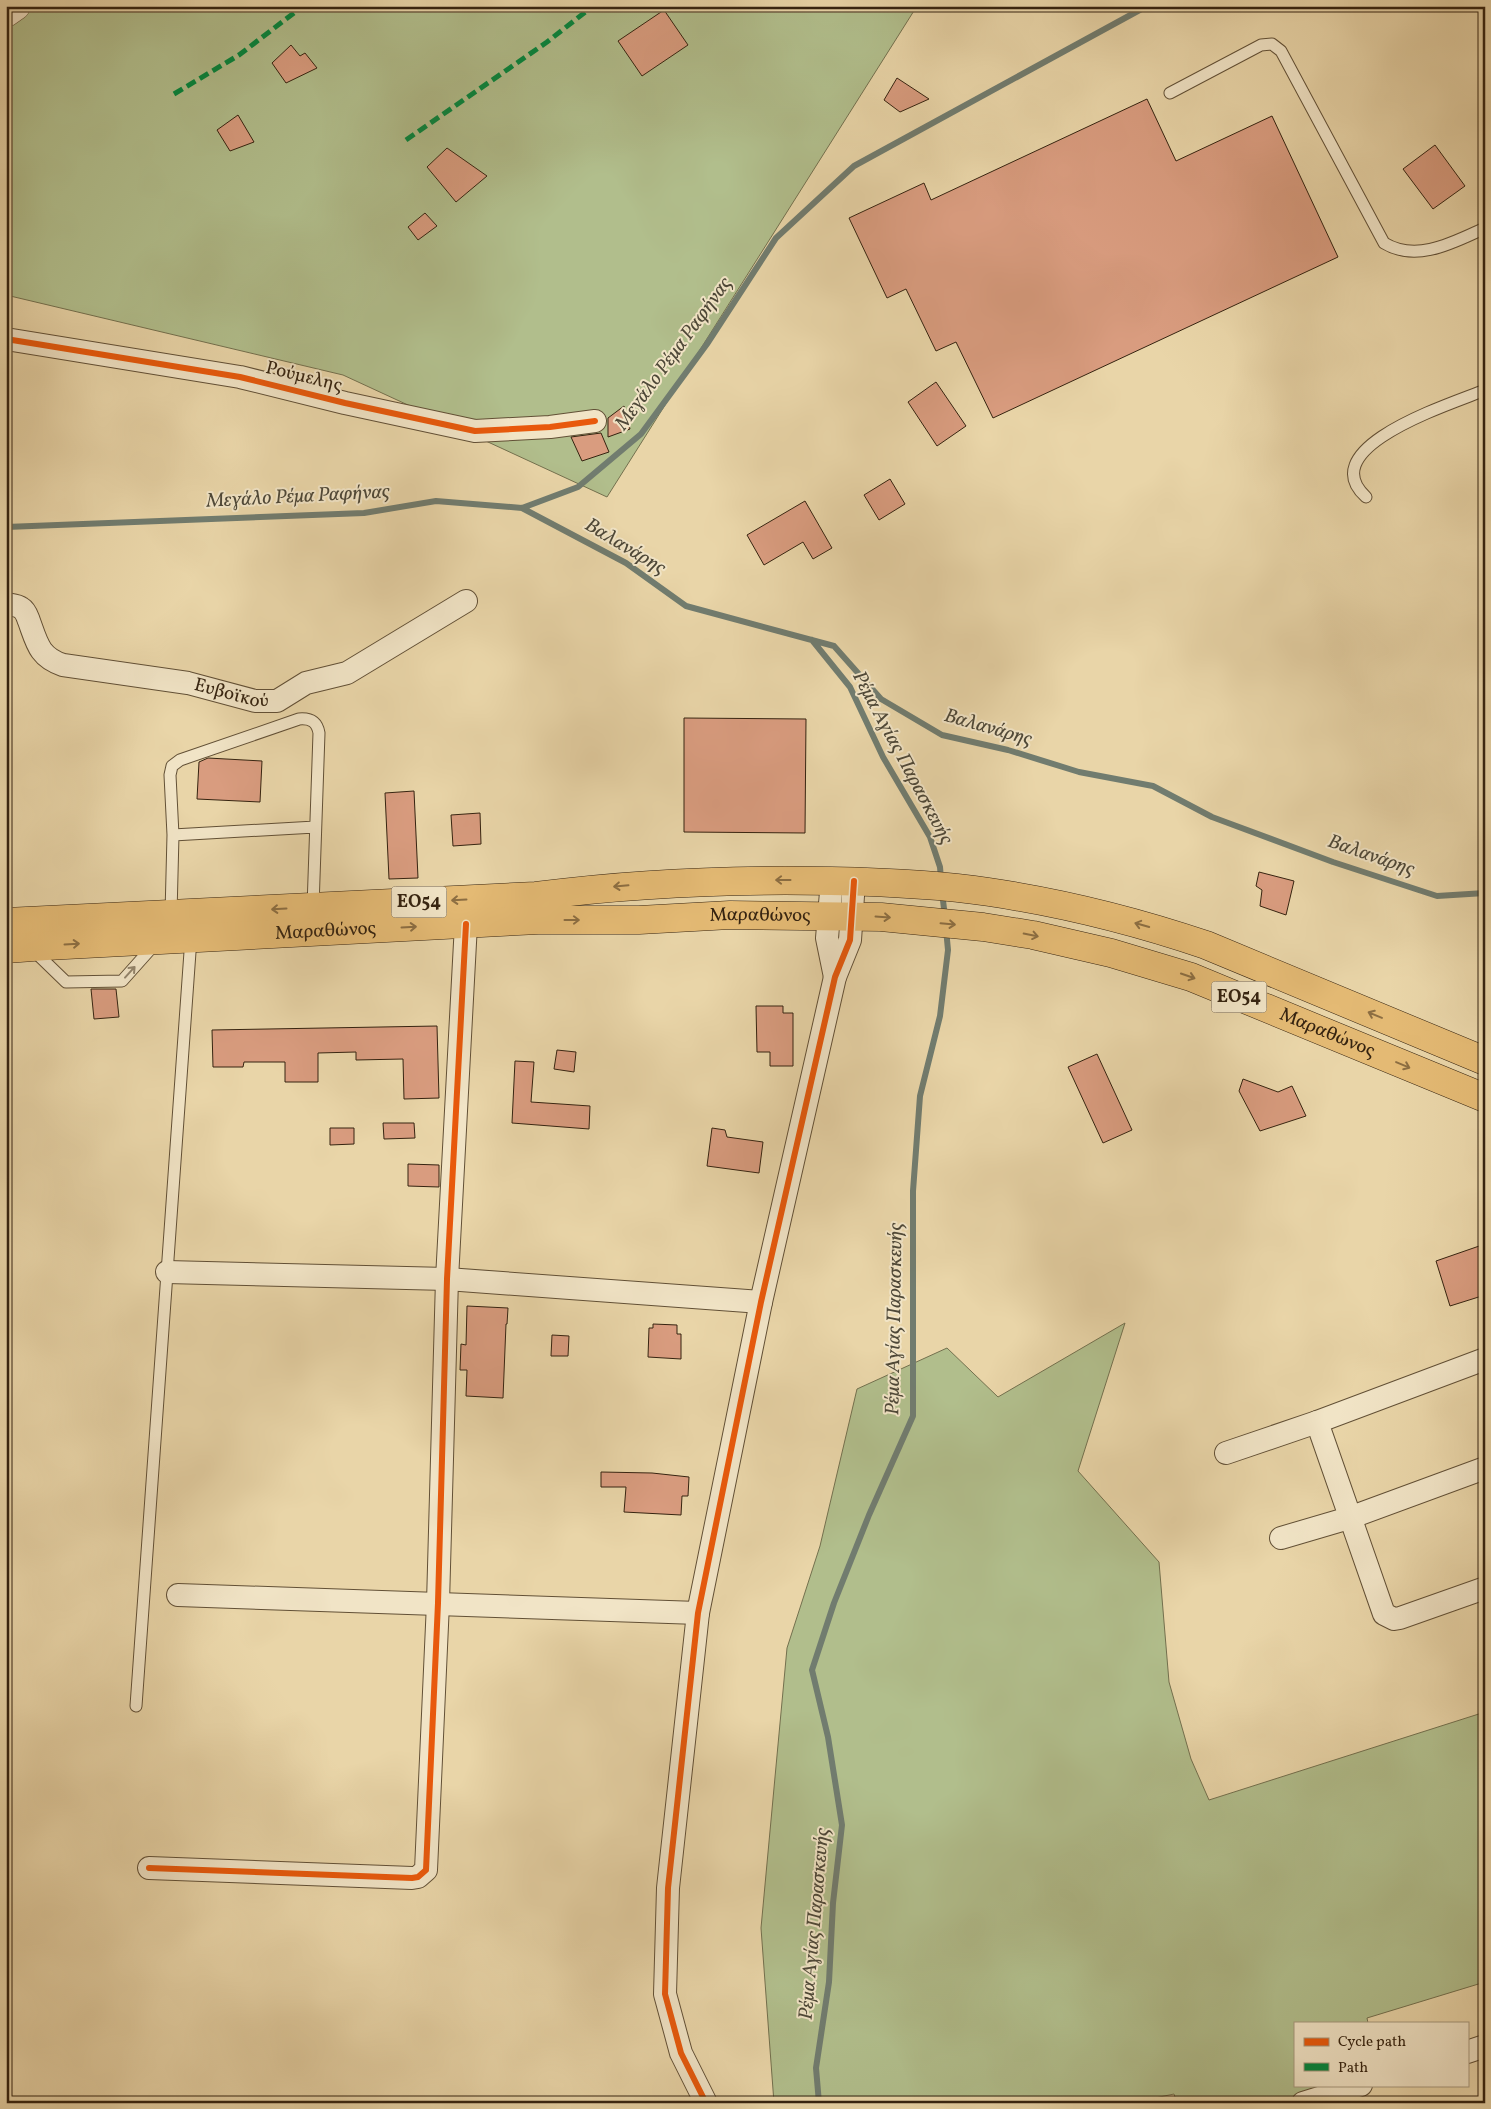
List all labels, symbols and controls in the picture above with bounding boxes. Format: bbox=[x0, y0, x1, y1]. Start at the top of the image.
water label: Μεγάλο Ρέμα Ραφήνας bbox=[608, 272, 739, 437]
street label: Ρούμελης bbox=[263, 355, 345, 399]
water label: Μεγάλο Ρέμα Ραφήνας bbox=[205, 478, 390, 516]
water label: Βαλανάρης bbox=[579, 512, 671, 582]
water label: Ρέμα Αγίας Παρασκευής bbox=[844, 666, 960, 850]
street label: Ευβοϊκού bbox=[191, 672, 269, 715]
water label: Βαλανάρης bbox=[941, 702, 1035, 754]
water label: Βαλανάρης bbox=[1324, 828, 1418, 884]
one-way arrow bbox=[776, 875, 792, 885]
one-way arrow bbox=[613, 881, 629, 891]
road number: ΕΟ54 bbox=[392, 886, 446, 918]
one-way arrow bbox=[451, 895, 467, 904]
street label: Μαραθώνος bbox=[709, 902, 811, 929]
one-way arrow bbox=[272, 904, 288, 913]
one-way arrow bbox=[875, 913, 891, 922]
one-way arrow bbox=[563, 915, 579, 925]
street label: Μαραθώνος bbox=[274, 916, 377, 947]
one-way arrow bbox=[940, 919, 956, 928]
one-way arrow bbox=[1135, 919, 1151, 929]
one-way arrow bbox=[401, 922, 417, 931]
one-way arrow bbox=[1023, 931, 1039, 941]
one-way arrow bbox=[64, 940, 80, 949]
one-way arrow bbox=[125, 965, 136, 978]
one-way arrow bbox=[1180, 972, 1196, 981]
road number: ΕΟ54 bbox=[1212, 982, 1266, 1012]
street label: Μαραθώνος bbox=[1276, 1002, 1379, 1064]
one-way arrow bbox=[1368, 1010, 1383, 1019]
one-way arrow bbox=[1395, 1060, 1410, 1070]
water label: Ρέμα Αγίας Παρασκευής bbox=[879, 1222, 911, 1416]
water label: Ρέμα Αγίας Παρασκευής bbox=[793, 1827, 837, 2021]
legend bbox=[1294, 2022, 1468, 2086]
text: Cycle path bbox=[1338, 2032, 1406, 2053]
text: Path bbox=[1338, 2058, 1368, 2079]

